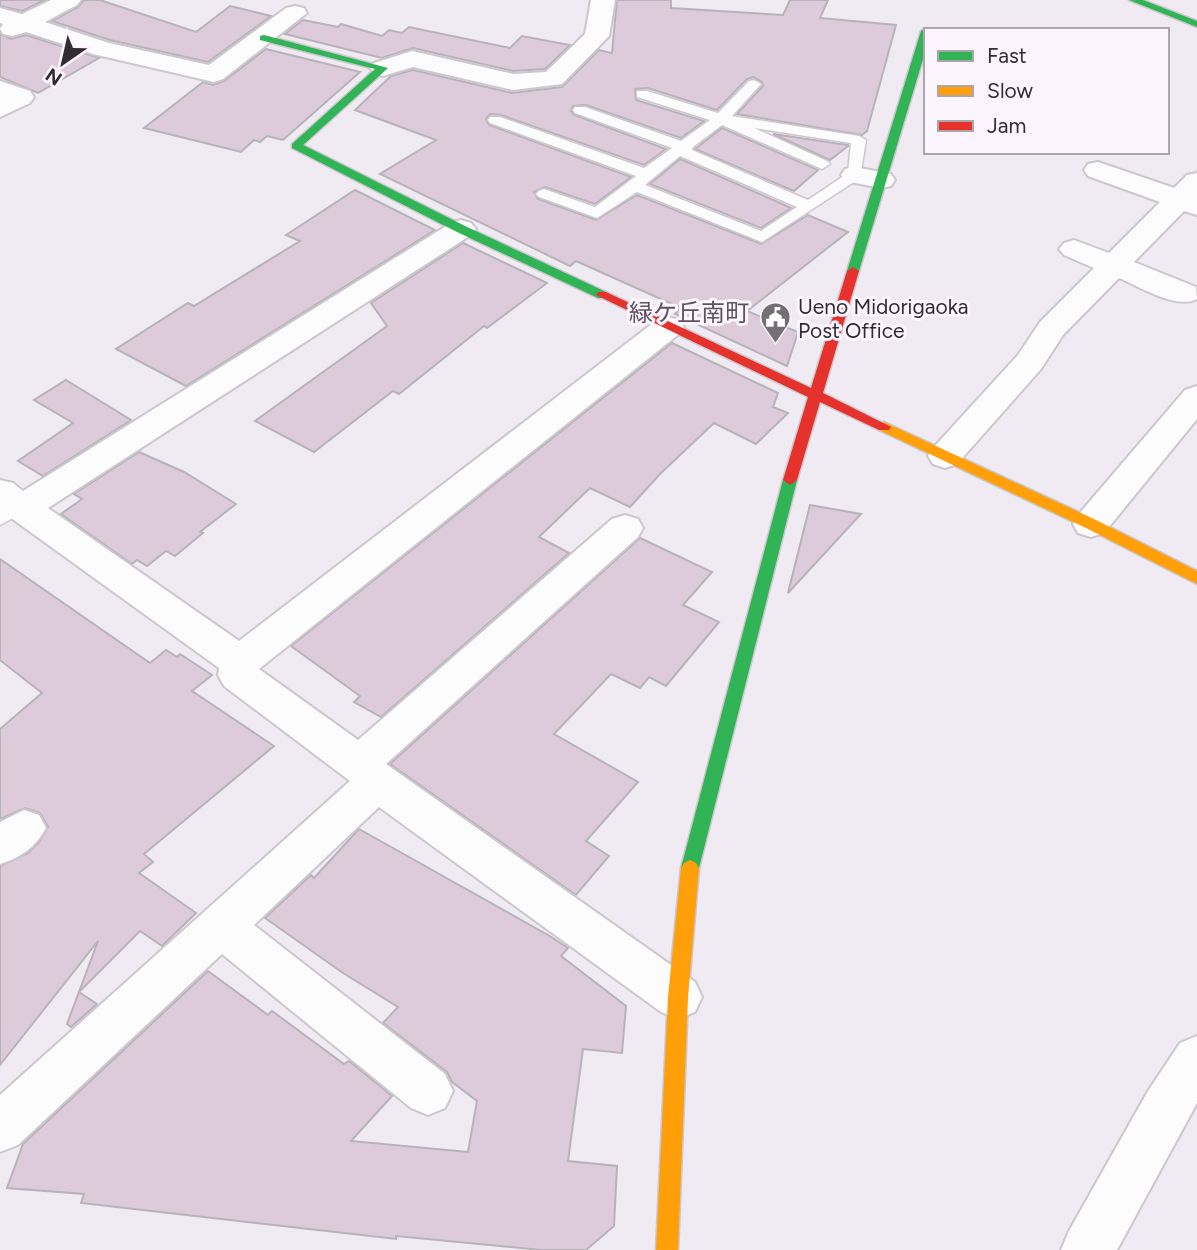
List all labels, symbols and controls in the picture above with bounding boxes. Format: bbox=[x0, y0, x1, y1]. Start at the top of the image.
north arrow bbox=[28, 28, 98, 98]
legend bbox=[924, 28, 1169, 154]
text: Fast bbox=[987, 43, 1027, 68]
text: N bbox=[41, 63, 66, 90]
text: Slow bbox=[987, 78, 1033, 103]
text: Jam bbox=[987, 113, 1026, 138]
place label: Ueno Midorigaoka Post Office bbox=[798, 294, 968, 343]
district label: 緑ケ丘南町 bbox=[629, 298, 749, 327]
public building icon: Ueno Midorigaoka Post Office bbox=[758, 301, 792, 345]

